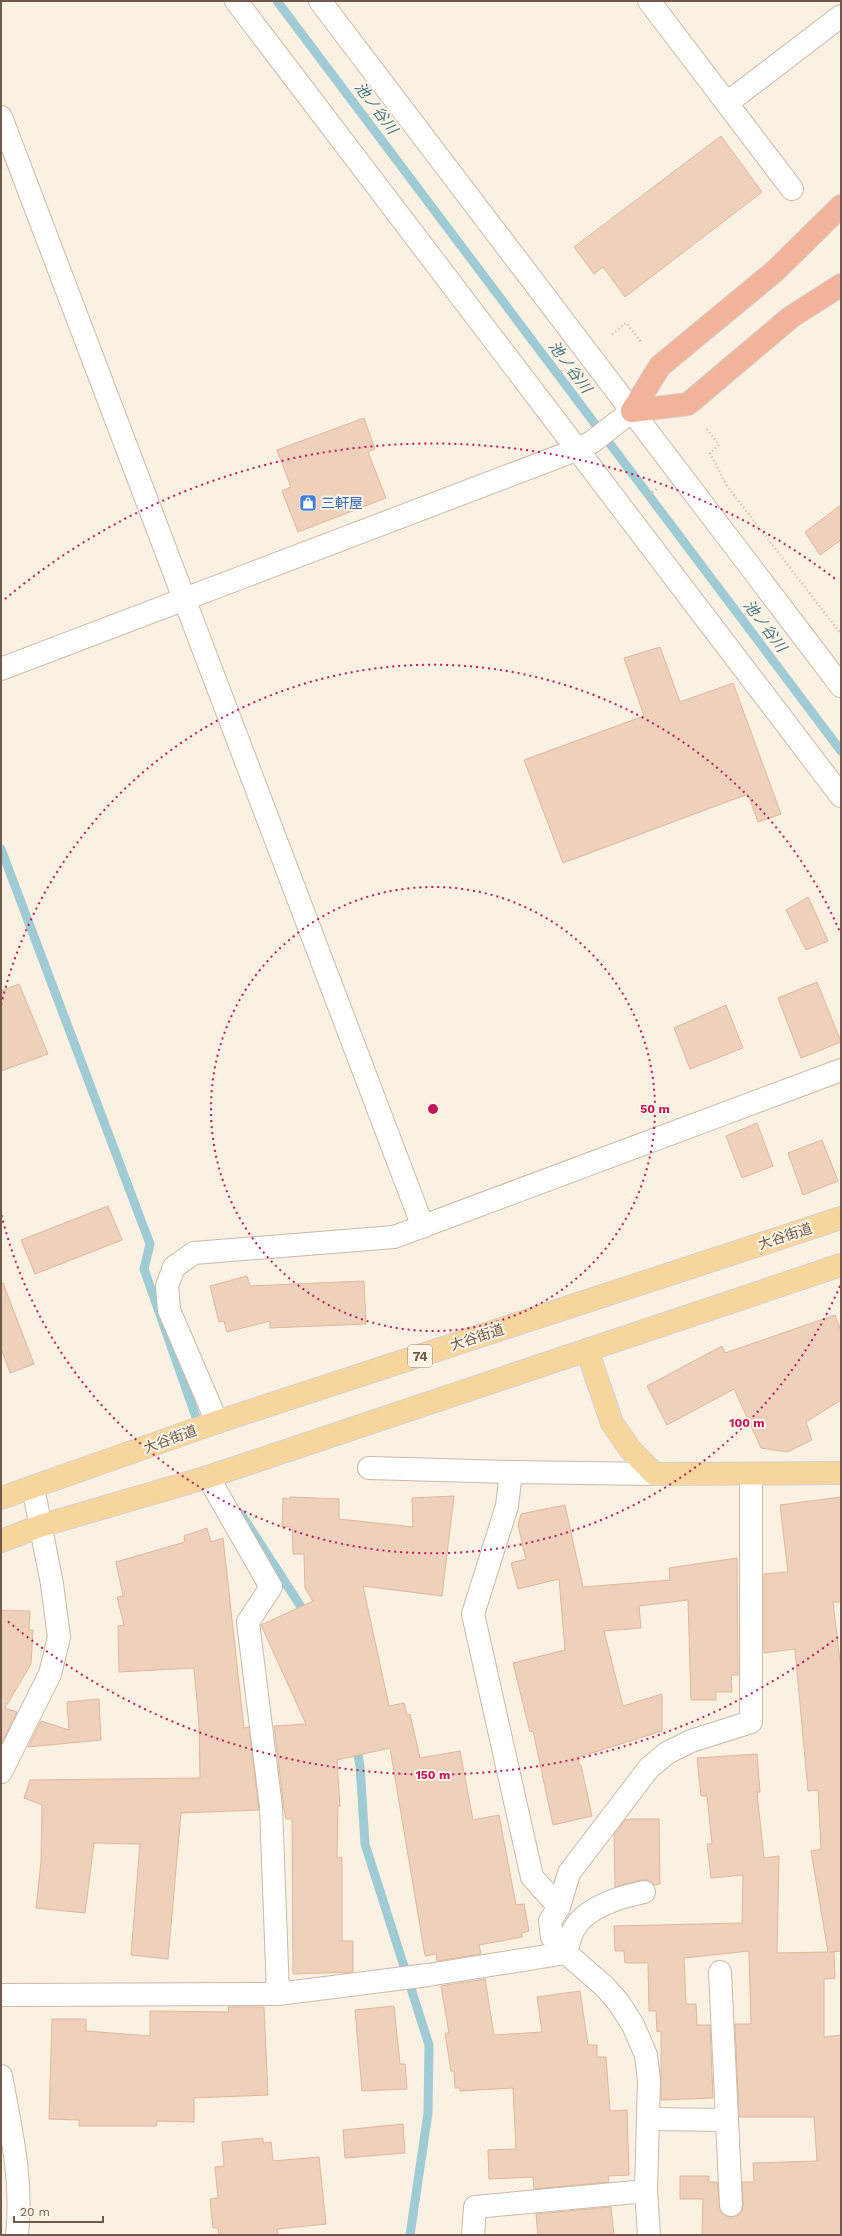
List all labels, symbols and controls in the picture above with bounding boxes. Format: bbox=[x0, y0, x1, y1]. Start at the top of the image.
water label: 池ノ谷川 bbox=[351, 79, 402, 139]
water label: 池ノ谷川 bbox=[545, 338, 596, 398]
shop icon: 三軒屋 bbox=[298, 493, 318, 513]
place label: 三軒屋 bbox=[321, 495, 363, 511]
water label: 池ノ谷川 bbox=[740, 597, 791, 657]
centre of rings bbox=[426, 1102, 440, 1116]
text: 50 m bbox=[640, 1102, 670, 1116]
street label: 大谷街道 bbox=[756, 1220, 814, 1252]
street label: 大谷街道 bbox=[448, 1321, 506, 1353]
road number: 74 bbox=[408, 1345, 432, 1367]
text: 100 m bbox=[729, 1416, 765, 1430]
street label: 大谷街道 bbox=[141, 1422, 199, 1456]
text: 150 m bbox=[416, 1768, 450, 1782]
scale bar bbox=[14, 2198, 103, 2224]
text: 20 m bbox=[20, 2205, 50, 2219]

